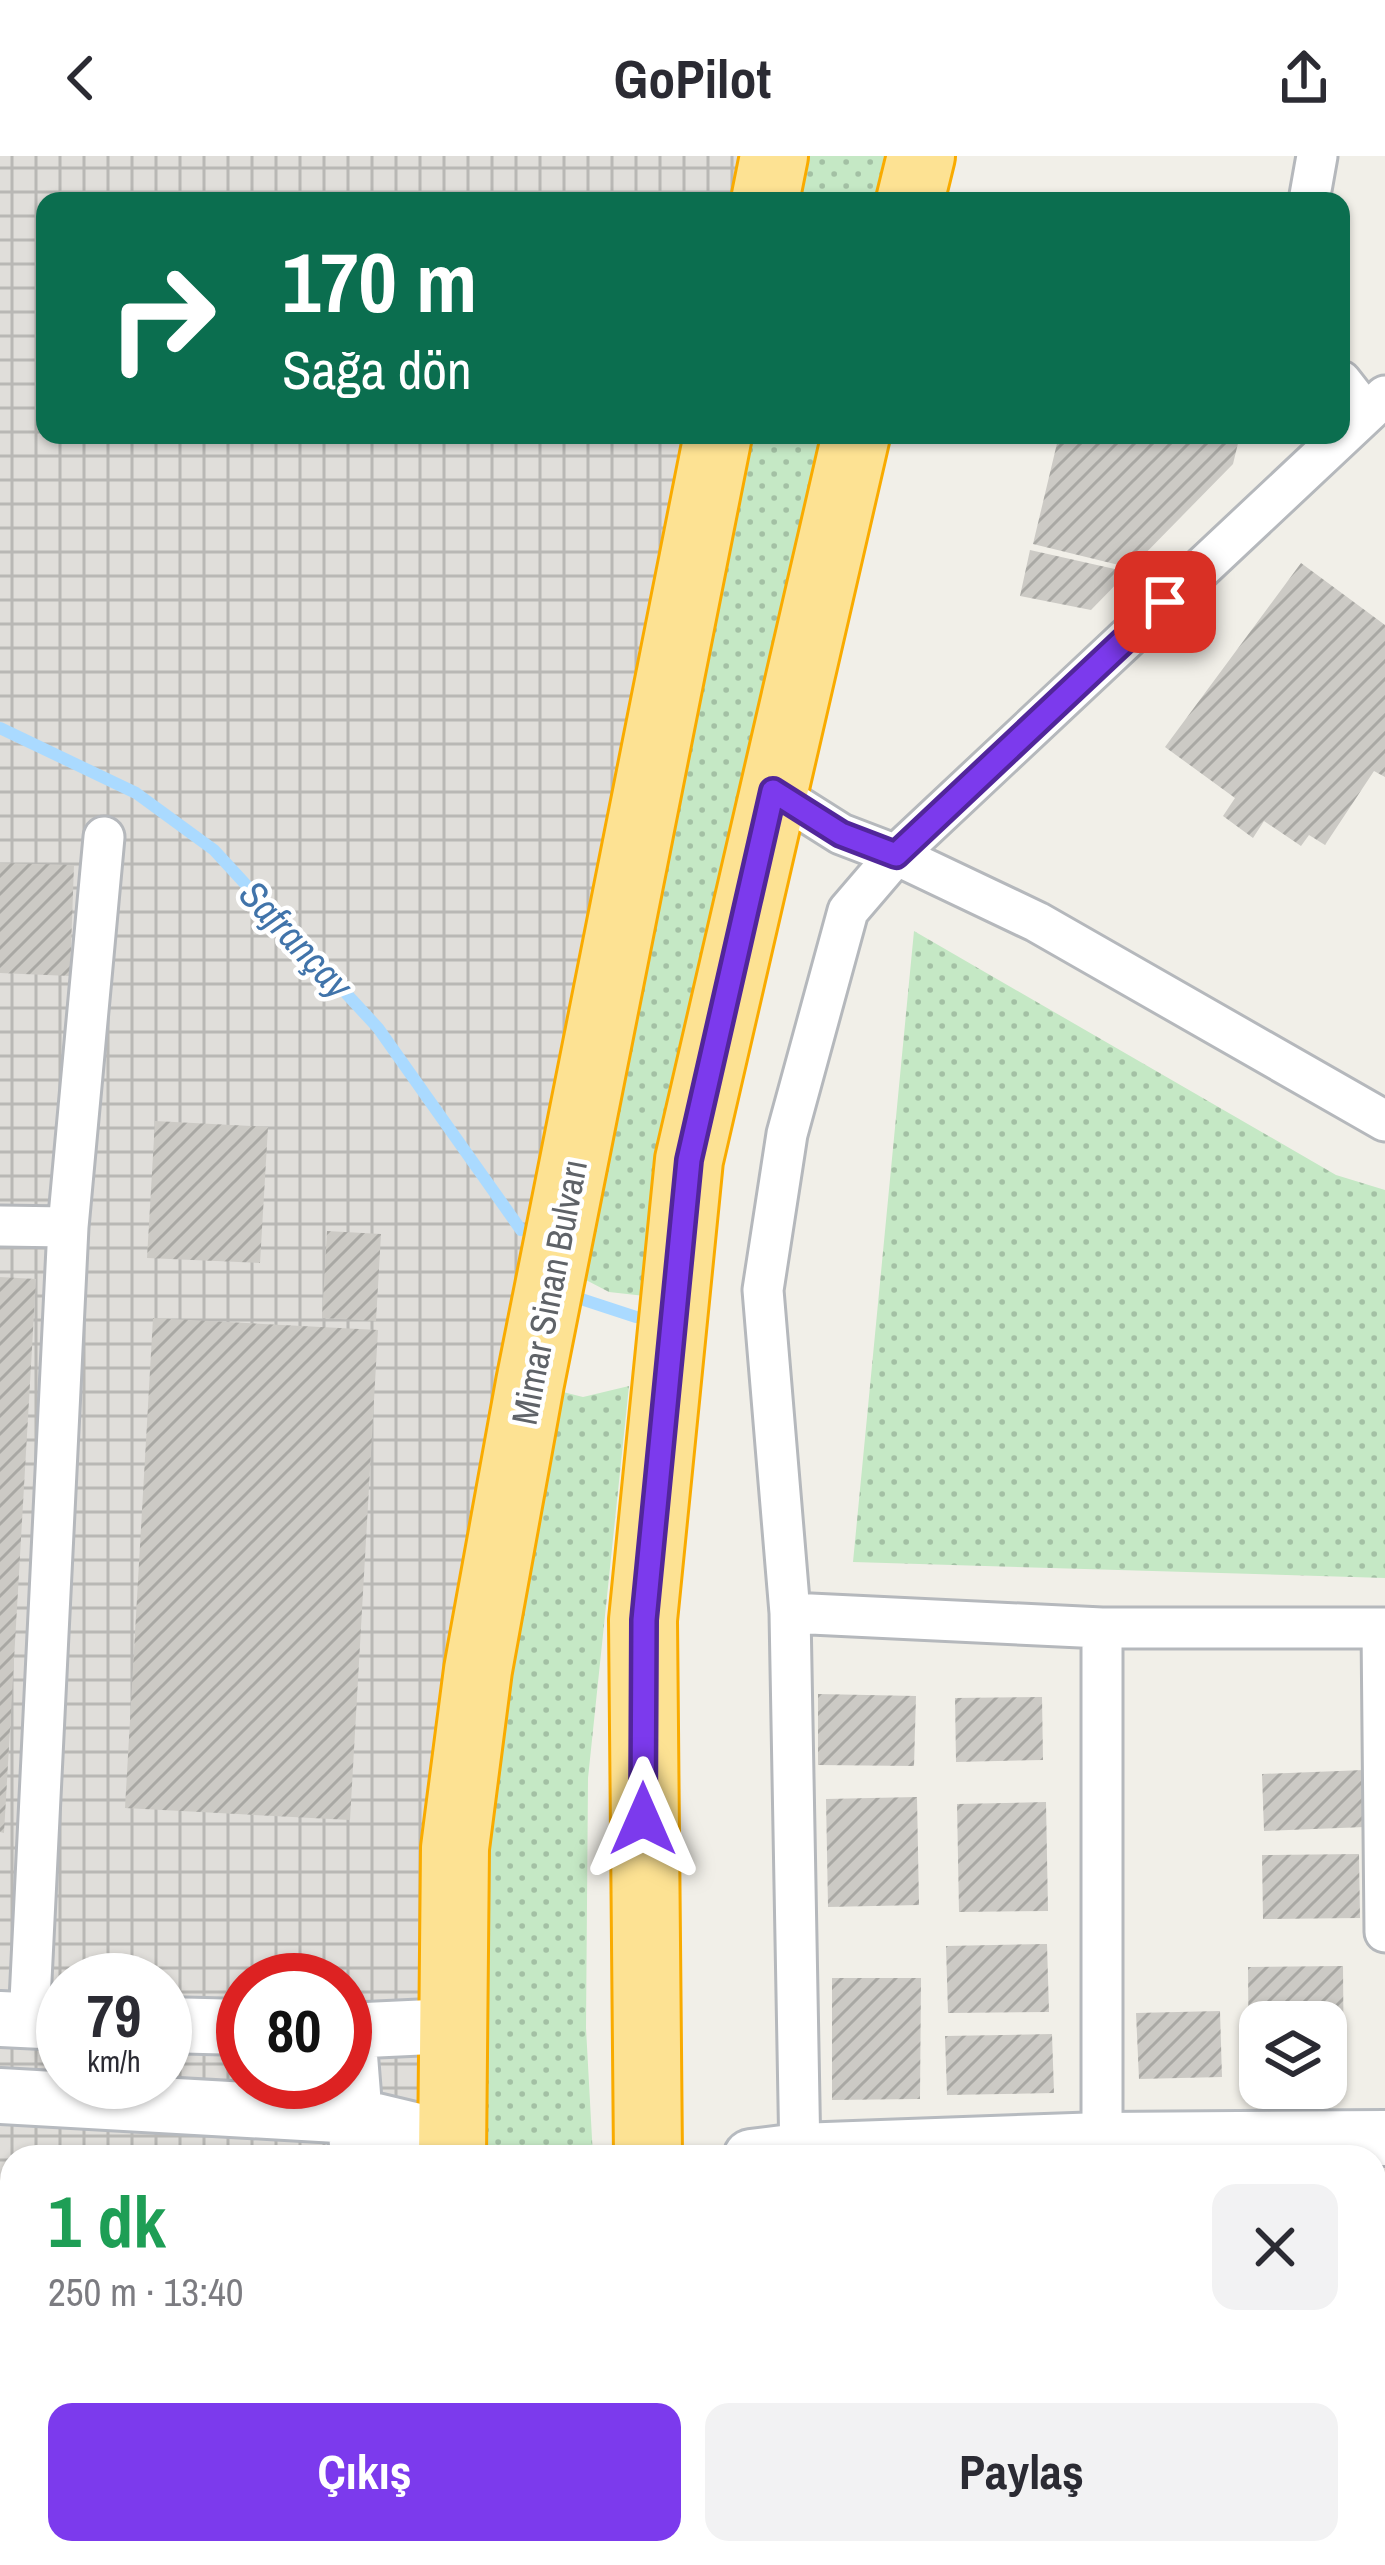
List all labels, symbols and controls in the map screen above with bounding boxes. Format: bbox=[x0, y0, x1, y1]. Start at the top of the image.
text: GoPilot bbox=[614, 42, 771, 115]
icon: back bbox=[48, 45, 114, 111]
icon: share bbox=[1271, 45, 1337, 111]
text: 170 m bbox=[282, 225, 477, 338]
icon: right bbox=[84, 240, 240, 396]
text: Sağa dön bbox=[282, 333, 472, 406]
pin bbox=[1114, 551, 1216, 653]
icon: arrive bbox=[1132, 569, 1198, 635]
water label: Safrançay bbox=[228, 869, 365, 1011]
street label: Mimar Sinan Bulvarı bbox=[500, 1155, 598, 1429]
position arrow bbox=[580, 1756, 706, 1882]
speed limit sign: 80 bbox=[216, 1953, 372, 2109]
text: 79 bbox=[87, 1975, 141, 2056]
map controls bbox=[1239, 2001, 1347, 2109]
button: layers bbox=[1239, 2001, 1347, 2109]
text: km/h bbox=[87, 2041, 141, 2081]
text: 1 dk bbox=[48, 2172, 166, 2269]
button: close bbox=[1212, 2184, 1338, 2310]
text: 250 m · 13:40 bbox=[48, 2266, 244, 2318]
button: Çıkış bbox=[48, 2403, 681, 2541]
button: Paylaş bbox=[705, 2403, 1338, 2541]

